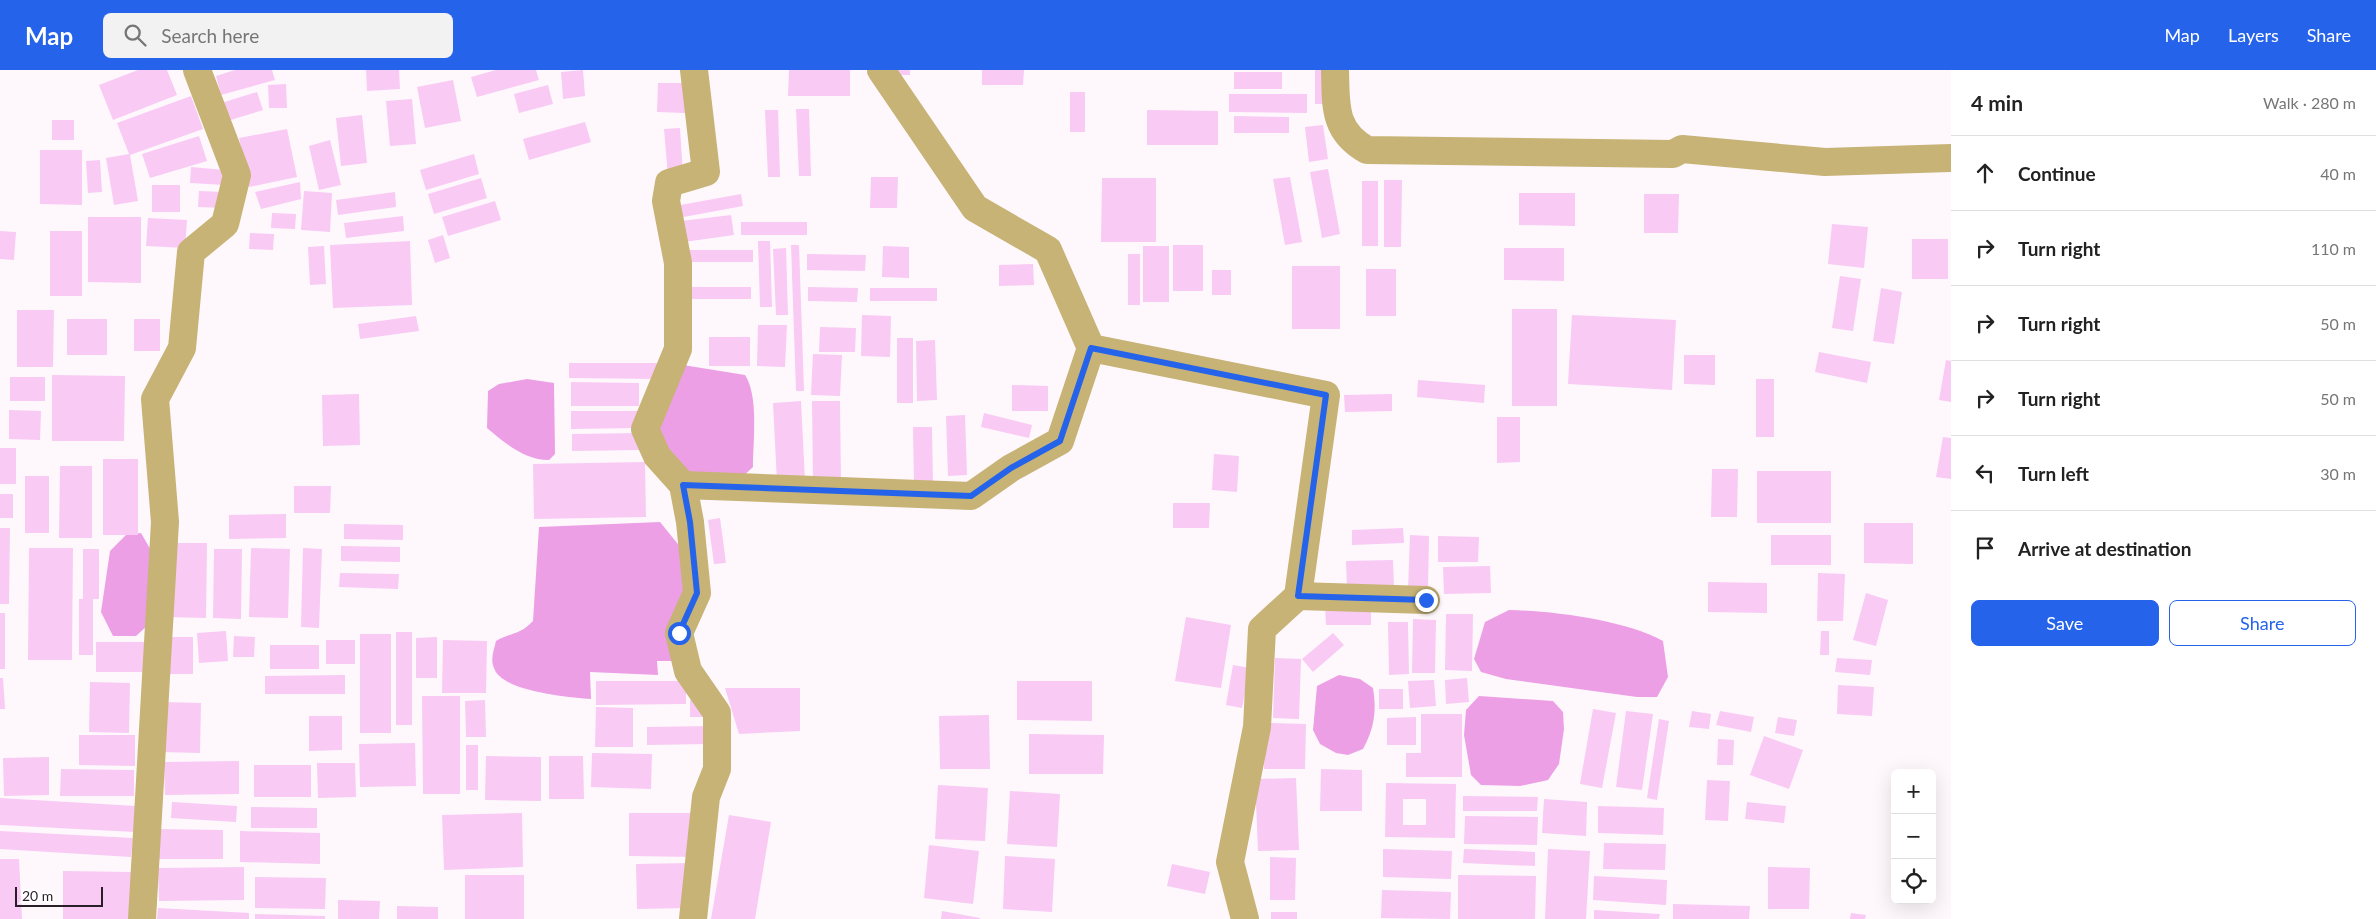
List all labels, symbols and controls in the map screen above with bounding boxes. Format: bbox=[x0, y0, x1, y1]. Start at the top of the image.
search box bbox=[103, 13, 453, 58]
text: Map bbox=[25, 21, 73, 50]
icon: search bbox=[121, 21, 149, 49]
text: Search here bbox=[161, 24, 259, 47]
text: Map bbox=[2164, 24, 2200, 46]
text: Layers bbox=[2228, 24, 2279, 46]
text: Share bbox=[2307, 24, 2351, 46]
text: 4 min bbox=[1971, 90, 2023, 115]
text: Walk · 280 m bbox=[2263, 93, 2356, 112]
icon: ahead bbox=[1971, 159, 1999, 187]
text: Continue bbox=[2018, 162, 2096, 185]
text: 40 m bbox=[2320, 164, 2356, 183]
icon: right bbox=[1971, 234, 1999, 262]
text: Turn right bbox=[2018, 237, 2100, 260]
text: 110 m bbox=[2311, 239, 2356, 258]
icon: right bbox=[1971, 309, 1999, 337]
text: Turn right bbox=[2018, 312, 2100, 335]
text: 50 m bbox=[2320, 314, 2356, 333]
icon: right bbox=[1971, 384, 1999, 412]
text: Turn right bbox=[2018, 387, 2100, 410]
text: 50 m bbox=[2320, 389, 2356, 408]
icon: left bbox=[1971, 459, 1999, 487]
text: Turn left bbox=[2018, 462, 2089, 485]
text: 30 m bbox=[2320, 464, 2356, 483]
icon: arrive bbox=[1971, 534, 1999, 562]
text: Arrive at destination bbox=[2018, 537, 2191, 560]
route end bbox=[1415, 589, 1438, 612]
button: Save bbox=[1971, 600, 2159, 646]
button: Share bbox=[2169, 600, 2356, 646]
route start bbox=[668, 622, 691, 645]
map controls bbox=[1891, 769, 1936, 904]
button: + bbox=[1891, 769, 1936, 814]
button: − bbox=[1891, 814, 1936, 859]
button: locate bbox=[1891, 859, 1936, 904]
scale bar bbox=[15, 884, 102, 907]
text: 20 m bbox=[22, 887, 53, 904]

